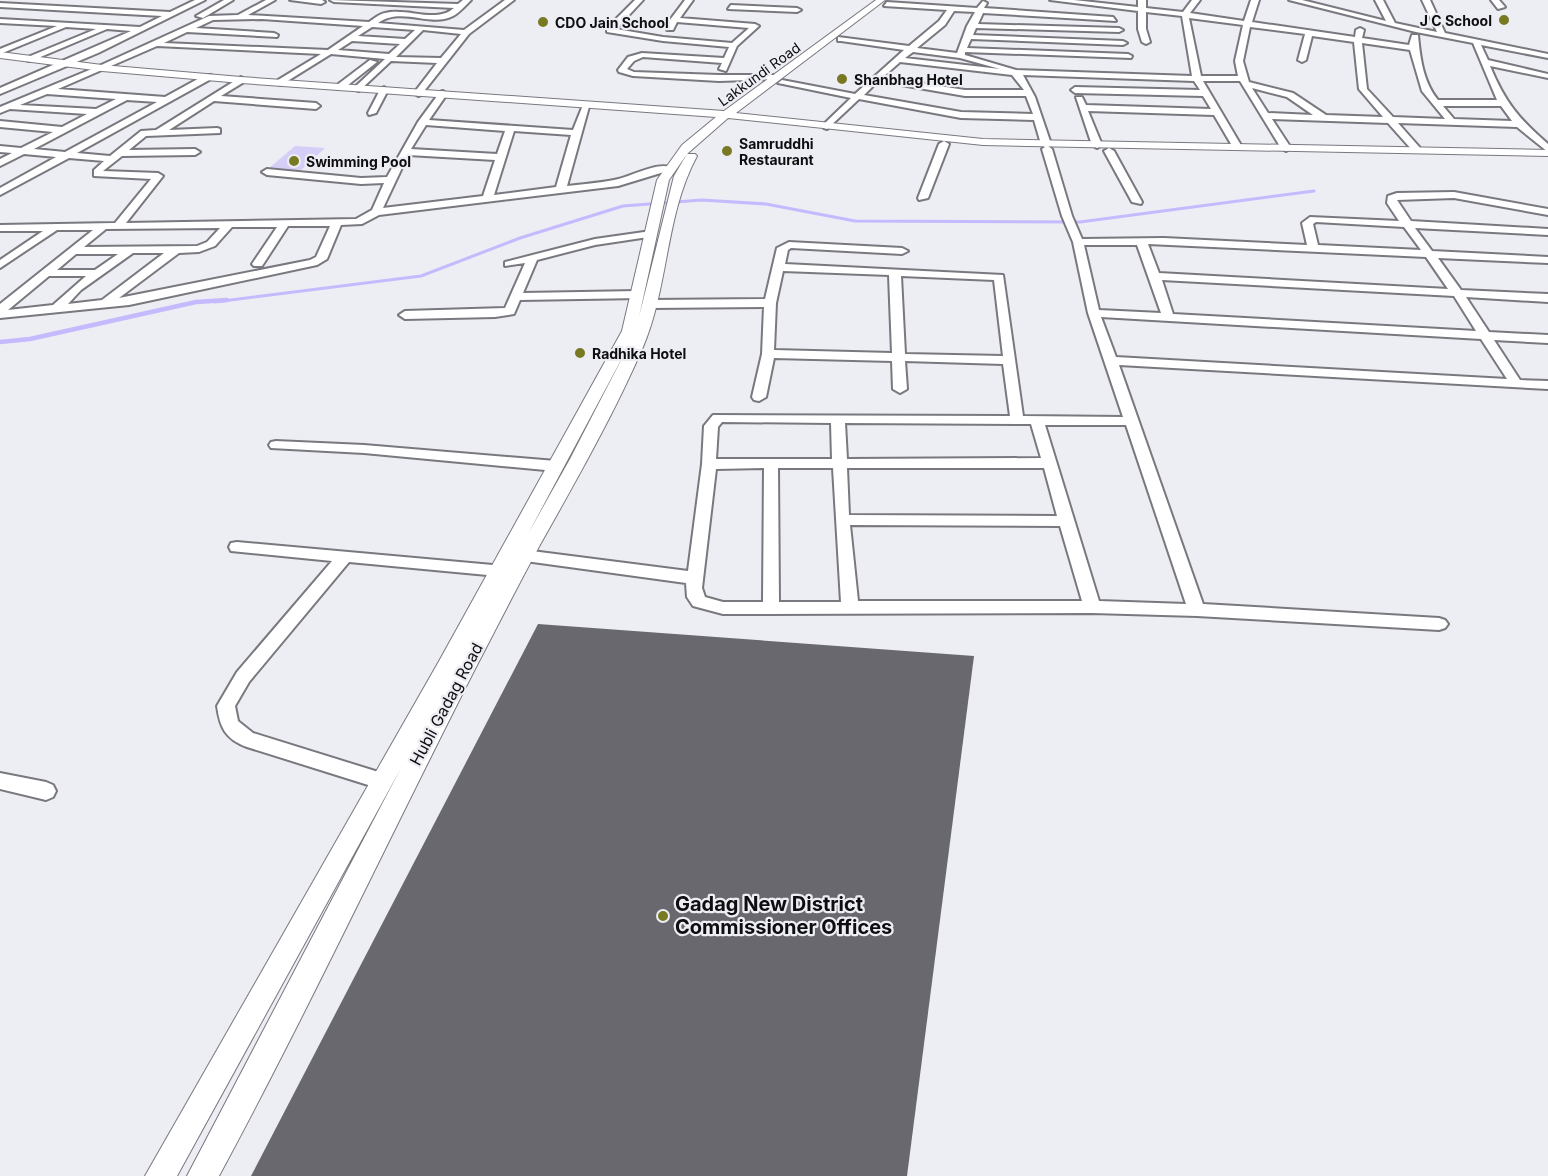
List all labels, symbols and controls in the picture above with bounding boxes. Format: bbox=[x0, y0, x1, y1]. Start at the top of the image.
place label: J C School bbox=[1420, 12, 1492, 29]
marker: J C School bbox=[1497, 13, 1511, 27]
place label: CDO Jain School bbox=[555, 14, 669, 31]
marker: CDO Jain School bbox=[536, 15, 550, 29]
street label: Lakkundi Road bbox=[715, 39, 803, 109]
place label: Shanbhag Hotel bbox=[854, 71, 963, 88]
marker: Shanbhag Hotel bbox=[835, 72, 849, 86]
place label: Samruddhi Restaurant bbox=[739, 135, 814, 168]
marker: Samruddhi Restaurant bbox=[720, 144, 734, 158]
place label: Swimming Pool bbox=[306, 153, 411, 170]
marker: Swimming Pool bbox=[287, 154, 301, 168]
place label: Radhika Hotel bbox=[592, 345, 686, 362]
marker: Radhika Hotel bbox=[573, 346, 587, 360]
street label: Hubli Gadag Road bbox=[405, 639, 487, 769]
place label: Gadag New District Commissioner Offices bbox=[675, 892, 892, 939]
marker: Gadag New District Commissioner Offices bbox=[656, 909, 670, 923]

